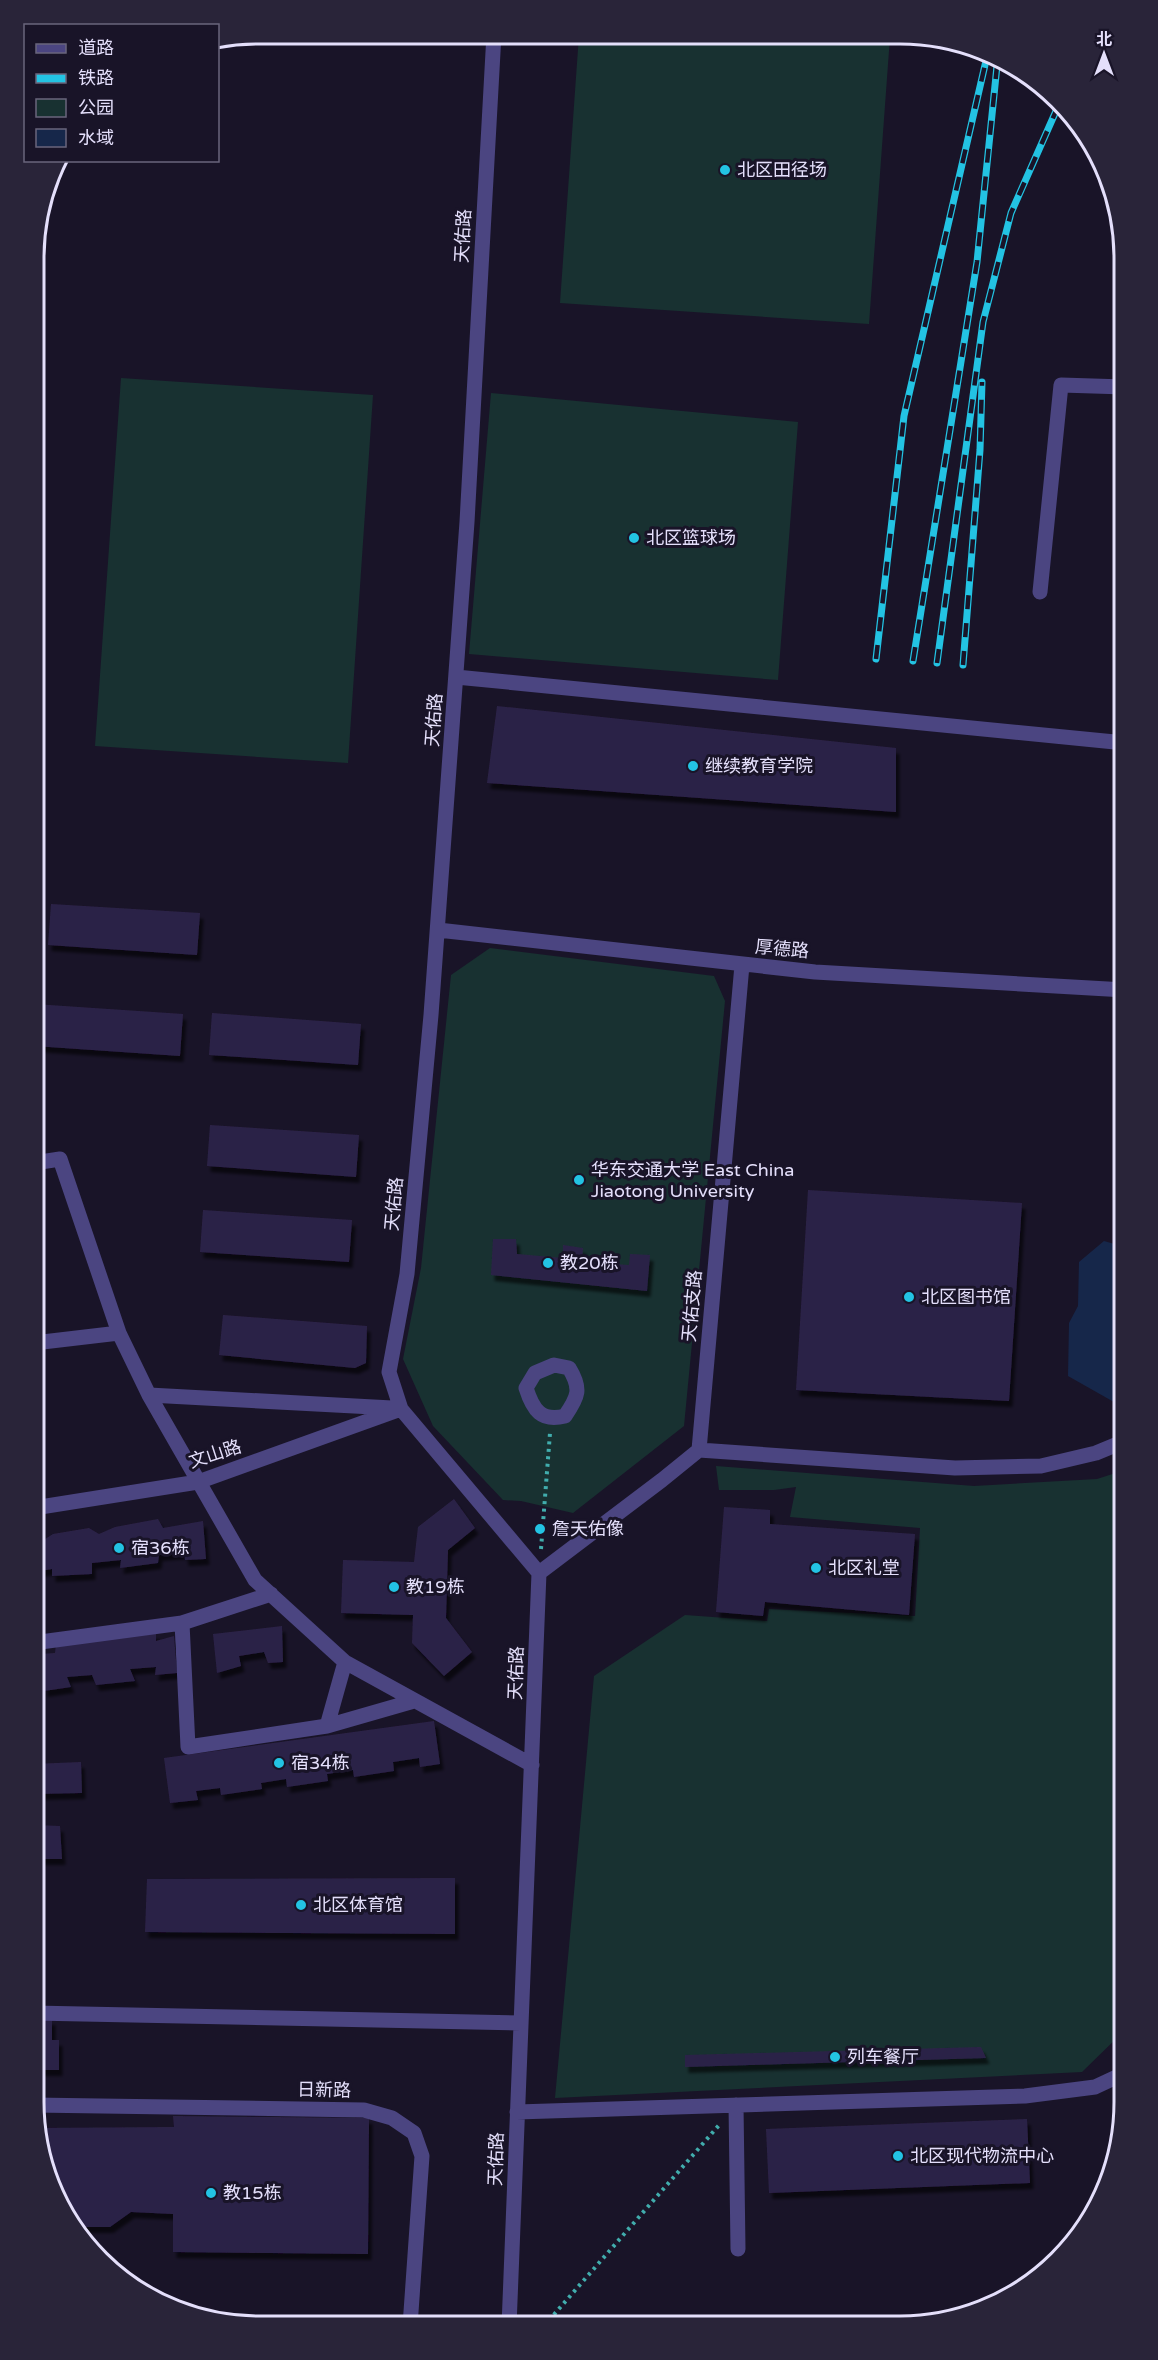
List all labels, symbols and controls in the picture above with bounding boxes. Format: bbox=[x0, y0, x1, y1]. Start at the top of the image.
legend bbox=[24, 24, 219, 162]
north arrow bbox=[1074, 24, 1134, 84]
text: 北 bbox=[1096, 30, 1112, 50]
text: 道路 bbox=[78, 37, 114, 59]
text: 铁路 bbox=[78, 67, 114, 89]
text: 公园 bbox=[78, 97, 114, 119]
text: 水域 bbox=[78, 127, 114, 149]
place label: 北区田径场 bbox=[737, 159, 827, 181]
marker: 北区田径场 bbox=[718, 163, 732, 177]
street label: 天佑路 bbox=[451, 208, 475, 264]
place label: 北区篮球场 bbox=[646, 527, 736, 549]
marker: 北区篮球场 bbox=[627, 531, 641, 545]
street label: 天佑路 bbox=[421, 692, 447, 748]
place label: 继续教育学院 bbox=[705, 755, 813, 777]
marker: 继续教育学院 bbox=[686, 759, 700, 773]
street label: 厚德路 bbox=[754, 936, 810, 962]
place label: 华东交通大学 East China Jiaotong University bbox=[591, 1159, 794, 1202]
marker: 华东交通大学 East China Jiaotong University bbox=[572, 1173, 586, 1187]
street label: 天佑路 bbox=[381, 1176, 407, 1232]
place label: 教20栋 bbox=[560, 1252, 619, 1274]
marker: 教20栋 bbox=[541, 1256, 555, 1270]
street label: 天佑支路 bbox=[678, 1269, 706, 1343]
place label: 北区图书馆 bbox=[921, 1286, 1011, 1308]
marker: 北区图书馆 bbox=[902, 1290, 916, 1304]
street label: 文山路 bbox=[186, 1435, 244, 1473]
place label: 詹天佑像 bbox=[552, 1518, 624, 1540]
marker: 詹天佑像 bbox=[533, 1522, 547, 1536]
place label: 宿36栋 bbox=[131, 1537, 190, 1559]
marker: 宿36栋 bbox=[112, 1541, 126, 1555]
place label: 北区礼堂 bbox=[828, 1557, 900, 1579]
marker: 北区礼堂 bbox=[809, 1561, 823, 1575]
place label: 教19栋 bbox=[406, 1576, 465, 1598]
marker: 教19栋 bbox=[387, 1580, 401, 1594]
street label: 天佑路 bbox=[504, 1646, 528, 1700]
place label: 宿34栋 bbox=[291, 1752, 350, 1774]
marker: 宿34栋 bbox=[272, 1756, 286, 1770]
place label: 北区体育馆 bbox=[313, 1894, 403, 1916]
marker: 北区体育馆 bbox=[294, 1898, 308, 1912]
place label: 列车餐厅 bbox=[847, 2046, 919, 2068]
marker: 列车餐厅 bbox=[828, 2050, 842, 2064]
street label: 日新路 bbox=[297, 2079, 351, 2101]
street label: 天佑路 bbox=[484, 2132, 508, 2186]
place label: 北区现代物流中心 bbox=[910, 2145, 1054, 2167]
marker: 北区现代物流中心 bbox=[891, 2149, 905, 2163]
place label: 教15栋 bbox=[223, 2182, 282, 2204]
marker: 教15栋 bbox=[204, 2186, 218, 2200]

